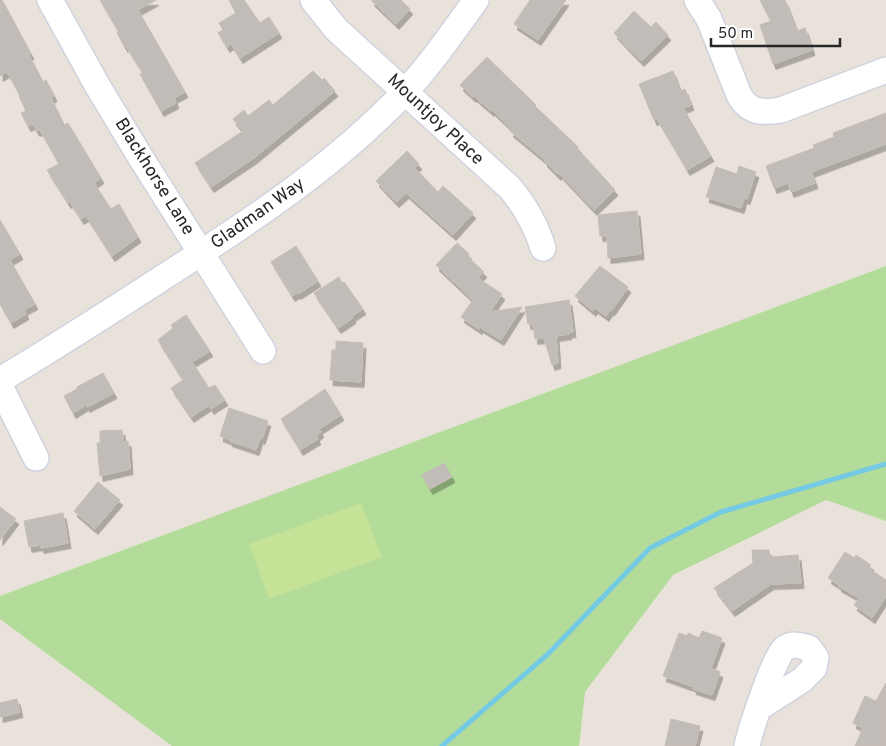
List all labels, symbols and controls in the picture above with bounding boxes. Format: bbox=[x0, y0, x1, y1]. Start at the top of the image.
scale bar bbox=[711, 15, 840, 47]
text: 50 m bbox=[718, 25, 753, 44]
street label: Mountjoy Place bbox=[382, 69, 488, 171]
street label: Blackhorse Lane bbox=[109, 114, 199, 240]
street label: Gladman Way bbox=[207, 173, 309, 255]

